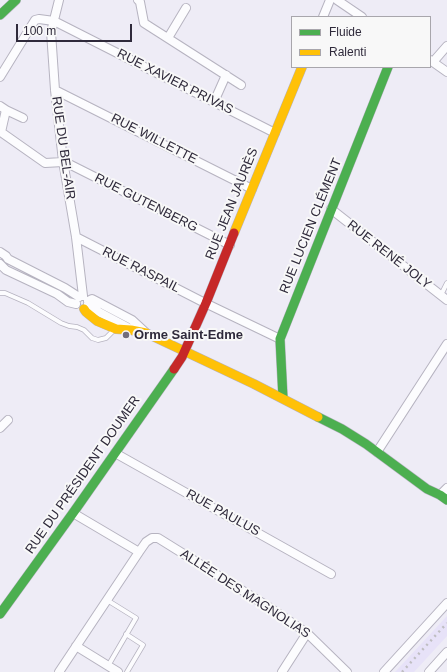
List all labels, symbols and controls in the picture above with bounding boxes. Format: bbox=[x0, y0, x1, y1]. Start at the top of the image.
scale bar bbox=[18, 16, 134, 42]
legend bbox=[291, 16, 431, 68]
text: 100 m bbox=[23, 24, 56, 38]
text: Fluide bbox=[329, 25, 362, 39]
text: Ralenti bbox=[329, 45, 366, 59]
street label: RUE XAVIER PRIVAS bbox=[114, 46, 236, 118]
street label: RUE DU BEL-AIR bbox=[48, 95, 78, 201]
street label: RUE WILLETTE bbox=[108, 111, 200, 167]
street label: RUE JEAN JAURÈS bbox=[202, 146, 262, 262]
street label: RUE LUCIEN CLÉMENT bbox=[277, 156, 345, 296]
street label: RUE GUTENBERG bbox=[92, 170, 200, 236]
street label: RUE RENÉ JOLY bbox=[344, 217, 434, 293]
street label: RUE RASPAIL bbox=[100, 244, 182, 296]
place label: Orme Saint-Edme bbox=[134, 327, 243, 343]
marker: Orme Saint-Edme bbox=[121, 330, 131, 340]
street label: RUE DU PRÉSIDENT DOUMER bbox=[22, 393, 144, 557]
street label: RUE PAULUS bbox=[183, 486, 263, 540]
street label: ALLÉE DES MAGNOLIAS bbox=[177, 546, 313, 642]

